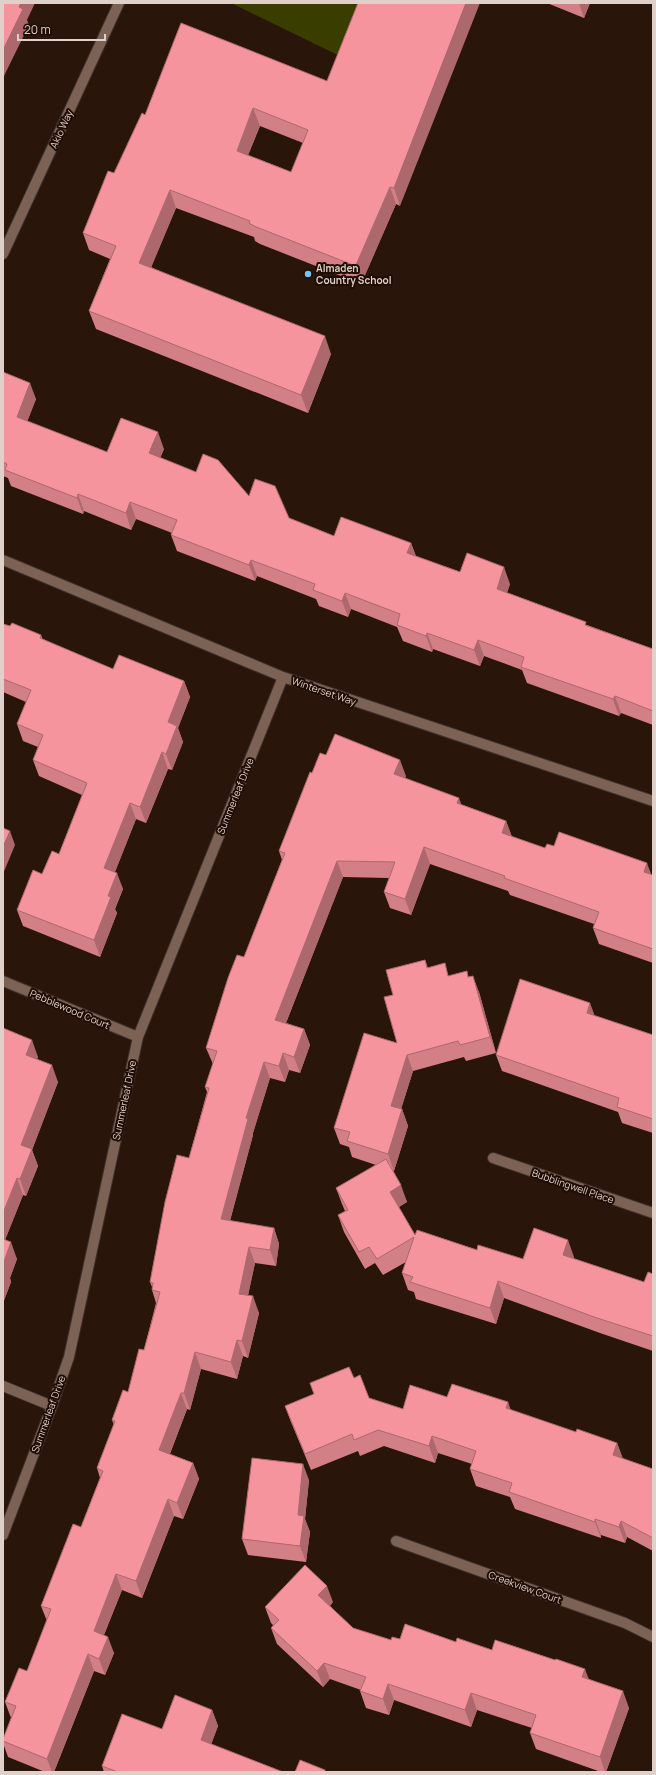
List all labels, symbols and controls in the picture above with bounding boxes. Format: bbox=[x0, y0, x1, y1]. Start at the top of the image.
scale bar bbox=[18, 16, 105, 42]
text: 20 m bbox=[24, 21, 51, 38]
street label: Akio Way bbox=[46, 107, 76, 151]
place label: Almaden Country School bbox=[316, 261, 392, 287]
marker: Almaden Country School bbox=[303, 269, 313, 279]
street label: Winterset Way bbox=[290, 673, 359, 709]
street label: Summerleaf Drive bbox=[213, 756, 257, 836]
street label: Pebblewood Court bbox=[28, 986, 112, 1032]
street label: Summerleaf Drive bbox=[109, 1059, 139, 1141]
street label: Bubblingwell Place bbox=[530, 1165, 616, 1207]
street label: Summerleaf Drive bbox=[28, 1373, 68, 1454]
street label: Creekview Court bbox=[487, 1567, 563, 1607]

